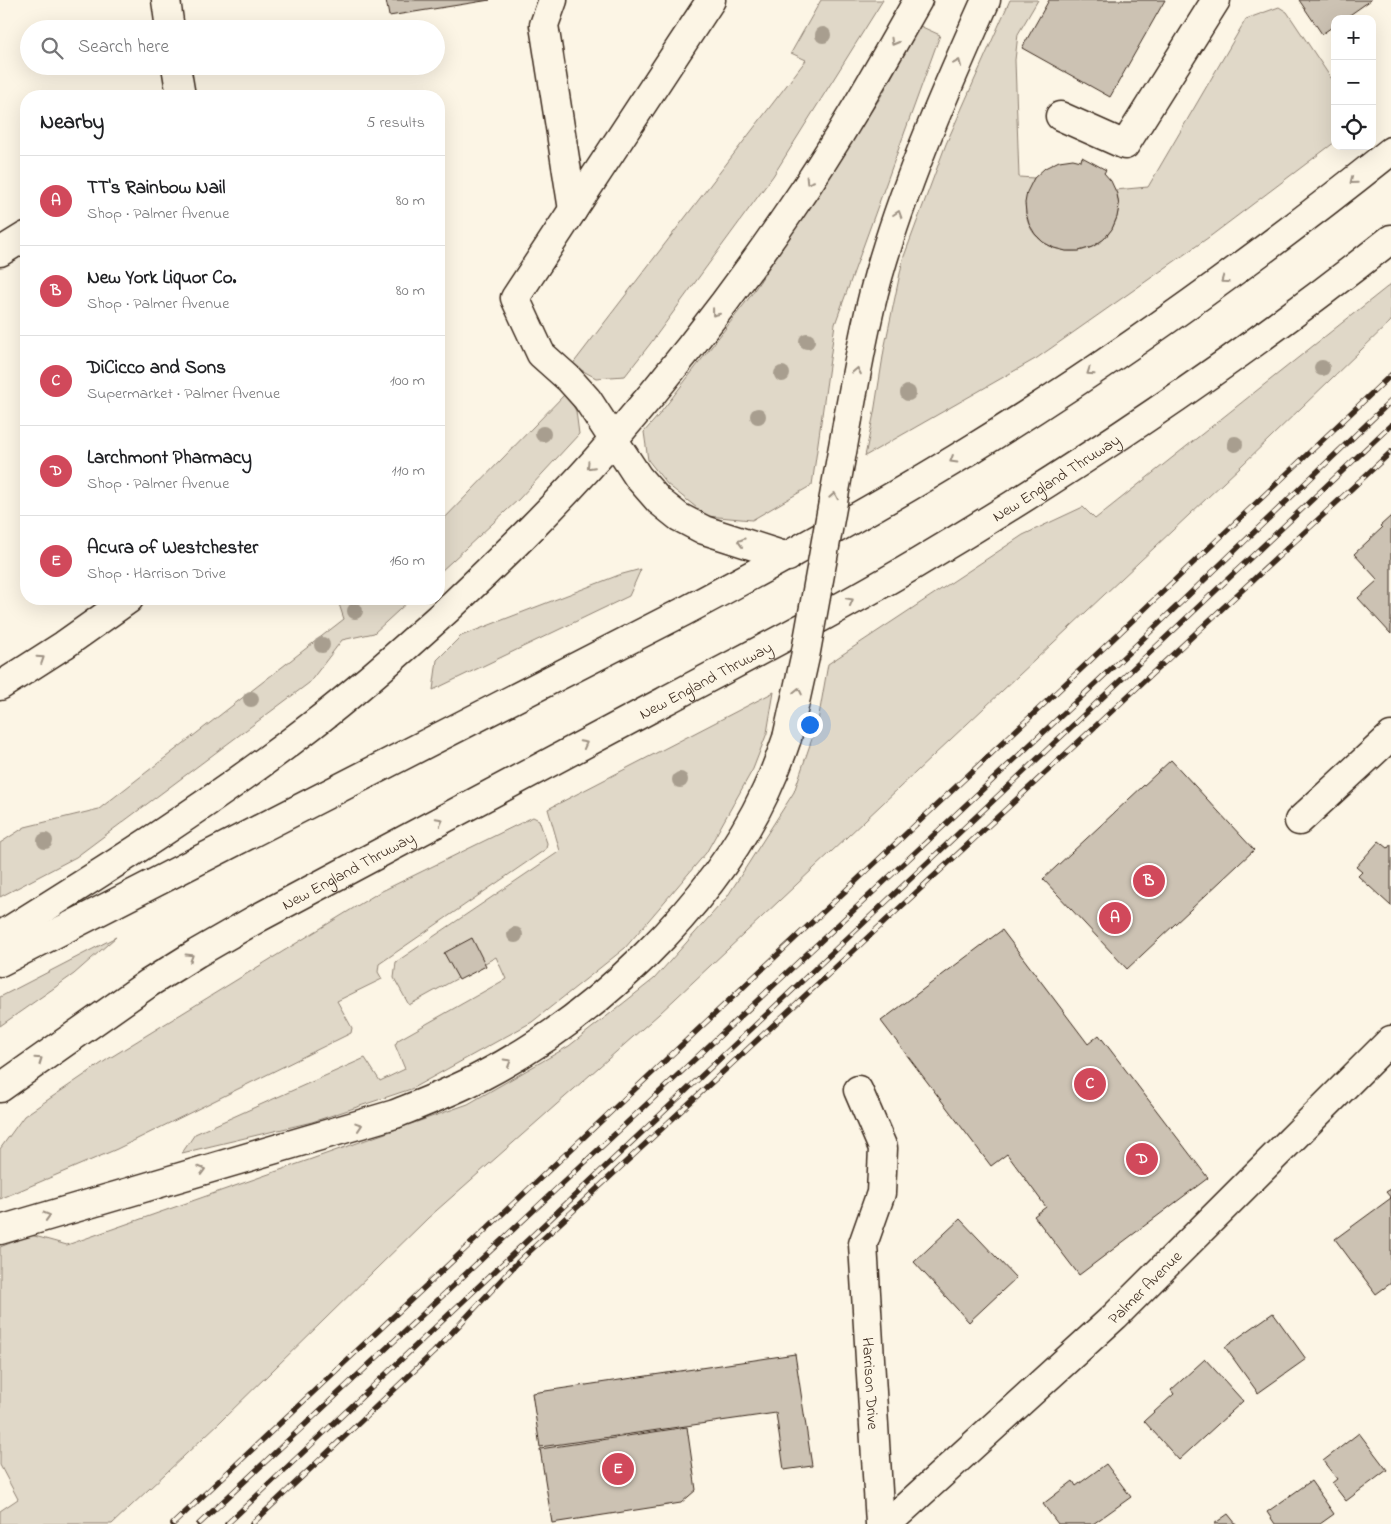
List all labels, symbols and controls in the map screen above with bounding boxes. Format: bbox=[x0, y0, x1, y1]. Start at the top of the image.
map controls bbox=[1331, 15, 1376, 150]
button: + bbox=[1331, 15, 1376, 60]
search box bbox=[20, 20, 445, 75]
icon: search bbox=[38, 34, 66, 62]
text: Search here bbox=[78, 34, 169, 61]
one-way arrow bbox=[890, 37, 900, 46]
one-way arrow bbox=[951, 59, 962, 68]
button: − bbox=[1331, 60, 1376, 105]
button: locate bbox=[1331, 105, 1376, 150]
text: Nearby bbox=[40, 108, 104, 138]
text: 5 results bbox=[366, 111, 425, 135]
text: TT's Rainbow Nail bbox=[87, 175, 226, 202]
one-way arrow bbox=[806, 176, 816, 185]
one-way arrow bbox=[1350, 176, 1359, 184]
text: A bbox=[51, 189, 61, 213]
text: 80 m bbox=[396, 189, 425, 213]
text: Shop · Palmer Avenue bbox=[87, 202, 229, 226]
one-way arrow bbox=[892, 211, 902, 219]
text: New York Liquor Co. bbox=[87, 265, 236, 292]
one-way arrow bbox=[1220, 274, 1230, 283]
text: B bbox=[51, 279, 61, 303]
text: 80 m bbox=[396, 279, 425, 303]
text: Shop · Palmer Avenue bbox=[87, 292, 229, 316]
one-way arrow bbox=[713, 307, 721, 316]
text: DiCicco and Sons bbox=[87, 355, 226, 382]
one-way arrow bbox=[1086, 366, 1096, 375]
one-way arrow bbox=[851, 367, 861, 376]
text: C bbox=[52, 369, 60, 393]
text: 100 m bbox=[390, 369, 425, 393]
text: Supermarket · Palmer Avenue bbox=[87, 382, 280, 406]
street label: New England Thruway bbox=[988, 429, 1126, 529]
text: Larchmont Pharmacy bbox=[87, 445, 252, 472]
one-way arrow bbox=[950, 454, 959, 464]
text: D bbox=[50, 459, 62, 483]
text: 110 m bbox=[391, 459, 425, 483]
one-way arrow bbox=[587, 460, 596, 469]
text: Shop · Palmer Avenue bbox=[87, 472, 229, 496]
one-way arrow bbox=[828, 492, 838, 501]
text: Acura of Westchester bbox=[87, 535, 258, 562]
one-way arrow bbox=[738, 538, 746, 548]
text: E bbox=[51, 549, 61, 573]
text: 160 m bbox=[390, 549, 425, 573]
text: Shop · Harrison Drive bbox=[87, 562, 226, 586]
one-way arrow bbox=[845, 597, 854, 607]
street label: New England Thruway bbox=[635, 636, 777, 727]
one-way arrow bbox=[36, 656, 45, 666]
one-way arrow bbox=[792, 686, 803, 695]
your location bbox=[797, 712, 823, 738]
one-way arrow bbox=[578, 740, 587, 750]
one-way arrow bbox=[435, 817, 444, 827]
street label: New England Thruway bbox=[278, 826, 420, 917]
pin: B bbox=[1133, 862, 1165, 900]
pin: A bbox=[1099, 899, 1131, 937]
one-way arrow bbox=[184, 954, 194, 963]
one-way arrow bbox=[34, 1056, 43, 1066]
one-way arrow bbox=[502, 1058, 511, 1068]
pin: C bbox=[1074, 1065, 1106, 1103]
one-way arrow bbox=[354, 1121, 362, 1131]
pin: D bbox=[1126, 1140, 1158, 1178]
one-way arrow bbox=[198, 1165, 207, 1176]
one-way arrow bbox=[42, 1212, 50, 1222]
street label: Palmer Avenue bbox=[1103, 1245, 1189, 1331]
street label: Harrison Drive bbox=[855, 1337, 884, 1431]
pin: E bbox=[602, 1450, 634, 1488]

